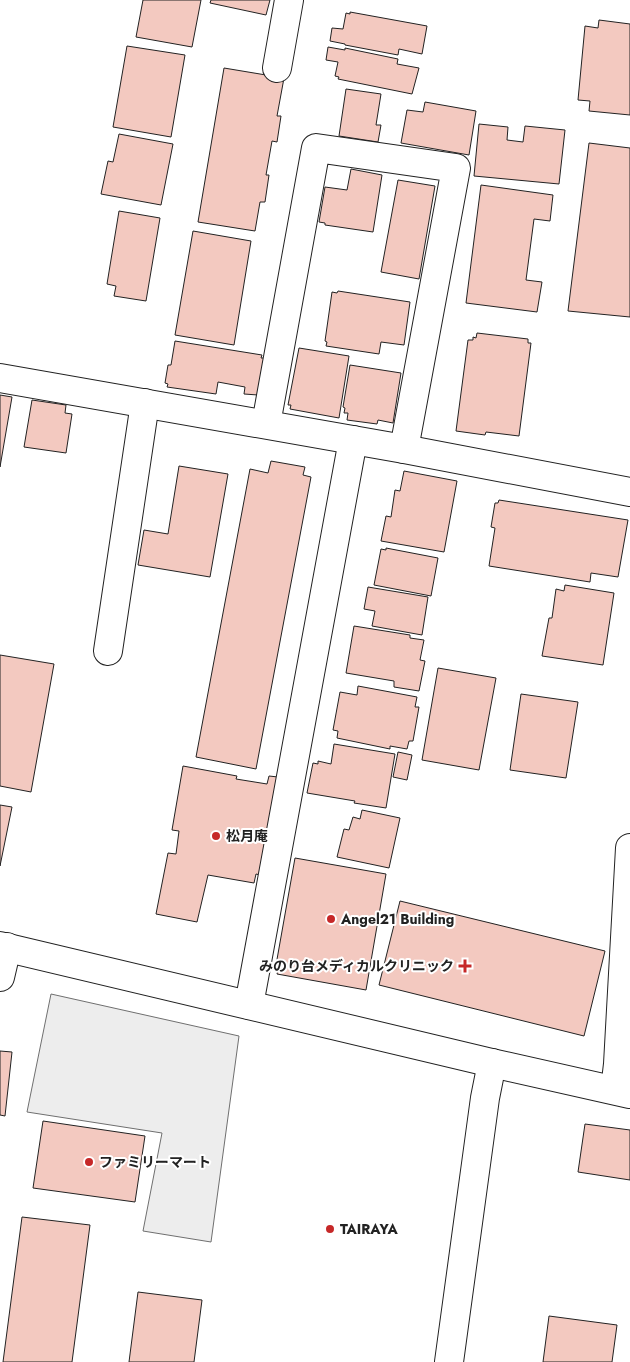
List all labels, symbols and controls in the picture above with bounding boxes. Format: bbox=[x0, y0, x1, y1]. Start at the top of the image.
place label: 松月庵 bbox=[226, 826, 268, 846]
marker: 松月庵 bbox=[210, 830, 222, 842]
place label: Angel21 Building bbox=[340, 909, 454, 929]
marker: Angel21 Building bbox=[325, 913, 337, 925]
place label: みのり台メディカルクリニック bbox=[259, 956, 454, 976]
marker: みのり台メディカルクリニック bbox=[458, 959, 472, 973]
place label: ファミリーマート bbox=[99, 1152, 211, 1172]
marker: ファミリーマート bbox=[83, 1156, 95, 1168]
place label: TAIRAYA bbox=[340, 1219, 398, 1239]
marker: TAIRAYA bbox=[324, 1223, 336, 1235]

